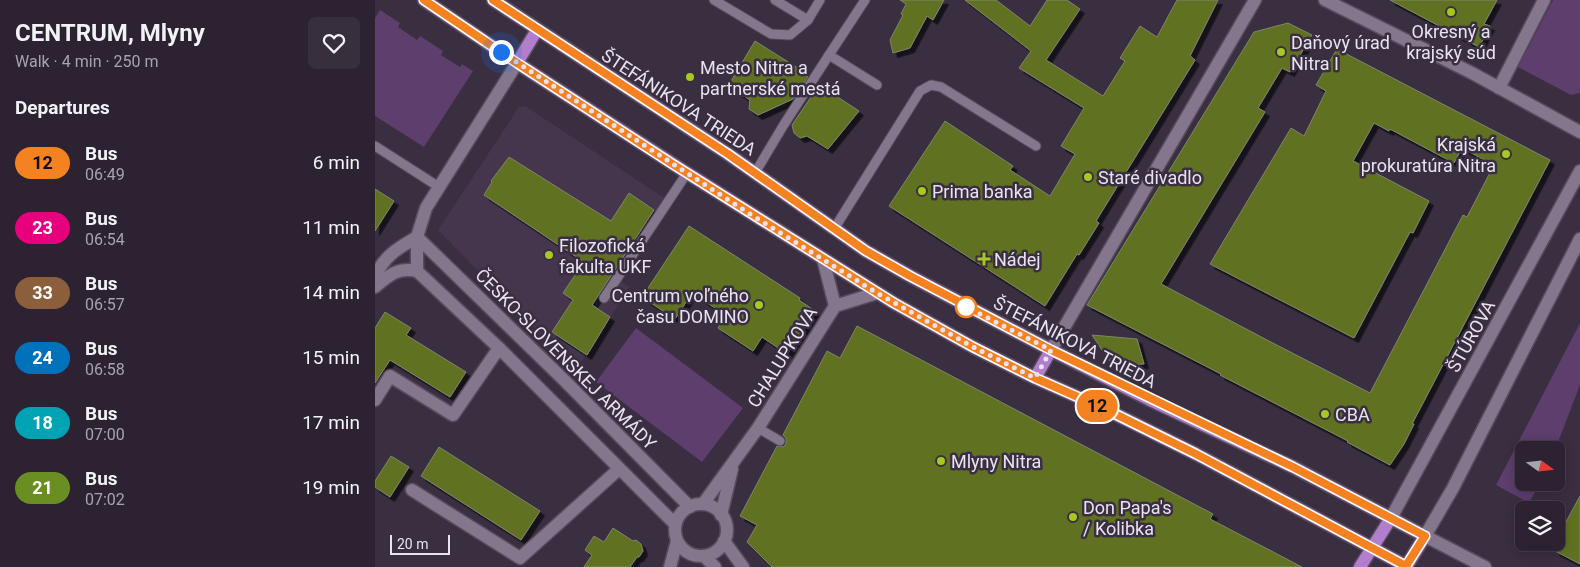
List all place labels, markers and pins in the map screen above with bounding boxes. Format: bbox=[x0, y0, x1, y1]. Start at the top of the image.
marker: Okresný a krajský súd bbox=[1445, 6, 1457, 18]
place label: Okresný a krajský súd bbox=[1406, 21, 1496, 63]
place label: Daňový úrad Nitra I bbox=[1291, 32, 1390, 74]
marker: Daňový úrad Nitra I bbox=[1275, 46, 1287, 58]
place label: Mesto Nitra a partnerské mestá bbox=[700, 57, 840, 99]
marker: Mesto Nitra a partnerské mestá bbox=[684, 71, 696, 83]
place label: Krajská prokuratúra Nitra bbox=[1361, 134, 1496, 176]
marker: Krajská prokuratúra Nitra bbox=[1500, 148, 1512, 160]
place label: Staré divadlo bbox=[1098, 167, 1202, 188]
marker: Staré divadlo bbox=[1082, 171, 1094, 183]
place label: Prima banka bbox=[932, 181, 1033, 202]
marker: Prima banka bbox=[916, 185, 928, 197]
place label: Filozofická fakulta UKF bbox=[559, 235, 652, 277]
marker: Filozofická fakulta UKF bbox=[543, 249, 555, 261]
place label: Nádej bbox=[994, 249, 1041, 270]
marker: Nádej bbox=[978, 253, 990, 265]
place label: Centrum voľného času DOMINO bbox=[611, 285, 749, 327]
unlabelled marker bbox=[955, 296, 977, 318]
marker: Centrum voľného času DOMINO bbox=[753, 299, 765, 311]
place label: CBA bbox=[1335, 404, 1370, 425]
marker: CBA bbox=[1319, 408, 1331, 420]
place label: Mlyny Nitra bbox=[951, 451, 1041, 472]
marker: Mlyny Nitra bbox=[935, 455, 947, 467]
place label: Don Papa's / Kolibka bbox=[1083, 497, 1172, 539]
marker: Don Papa's / Kolibka bbox=[1067, 511, 1079, 523]

